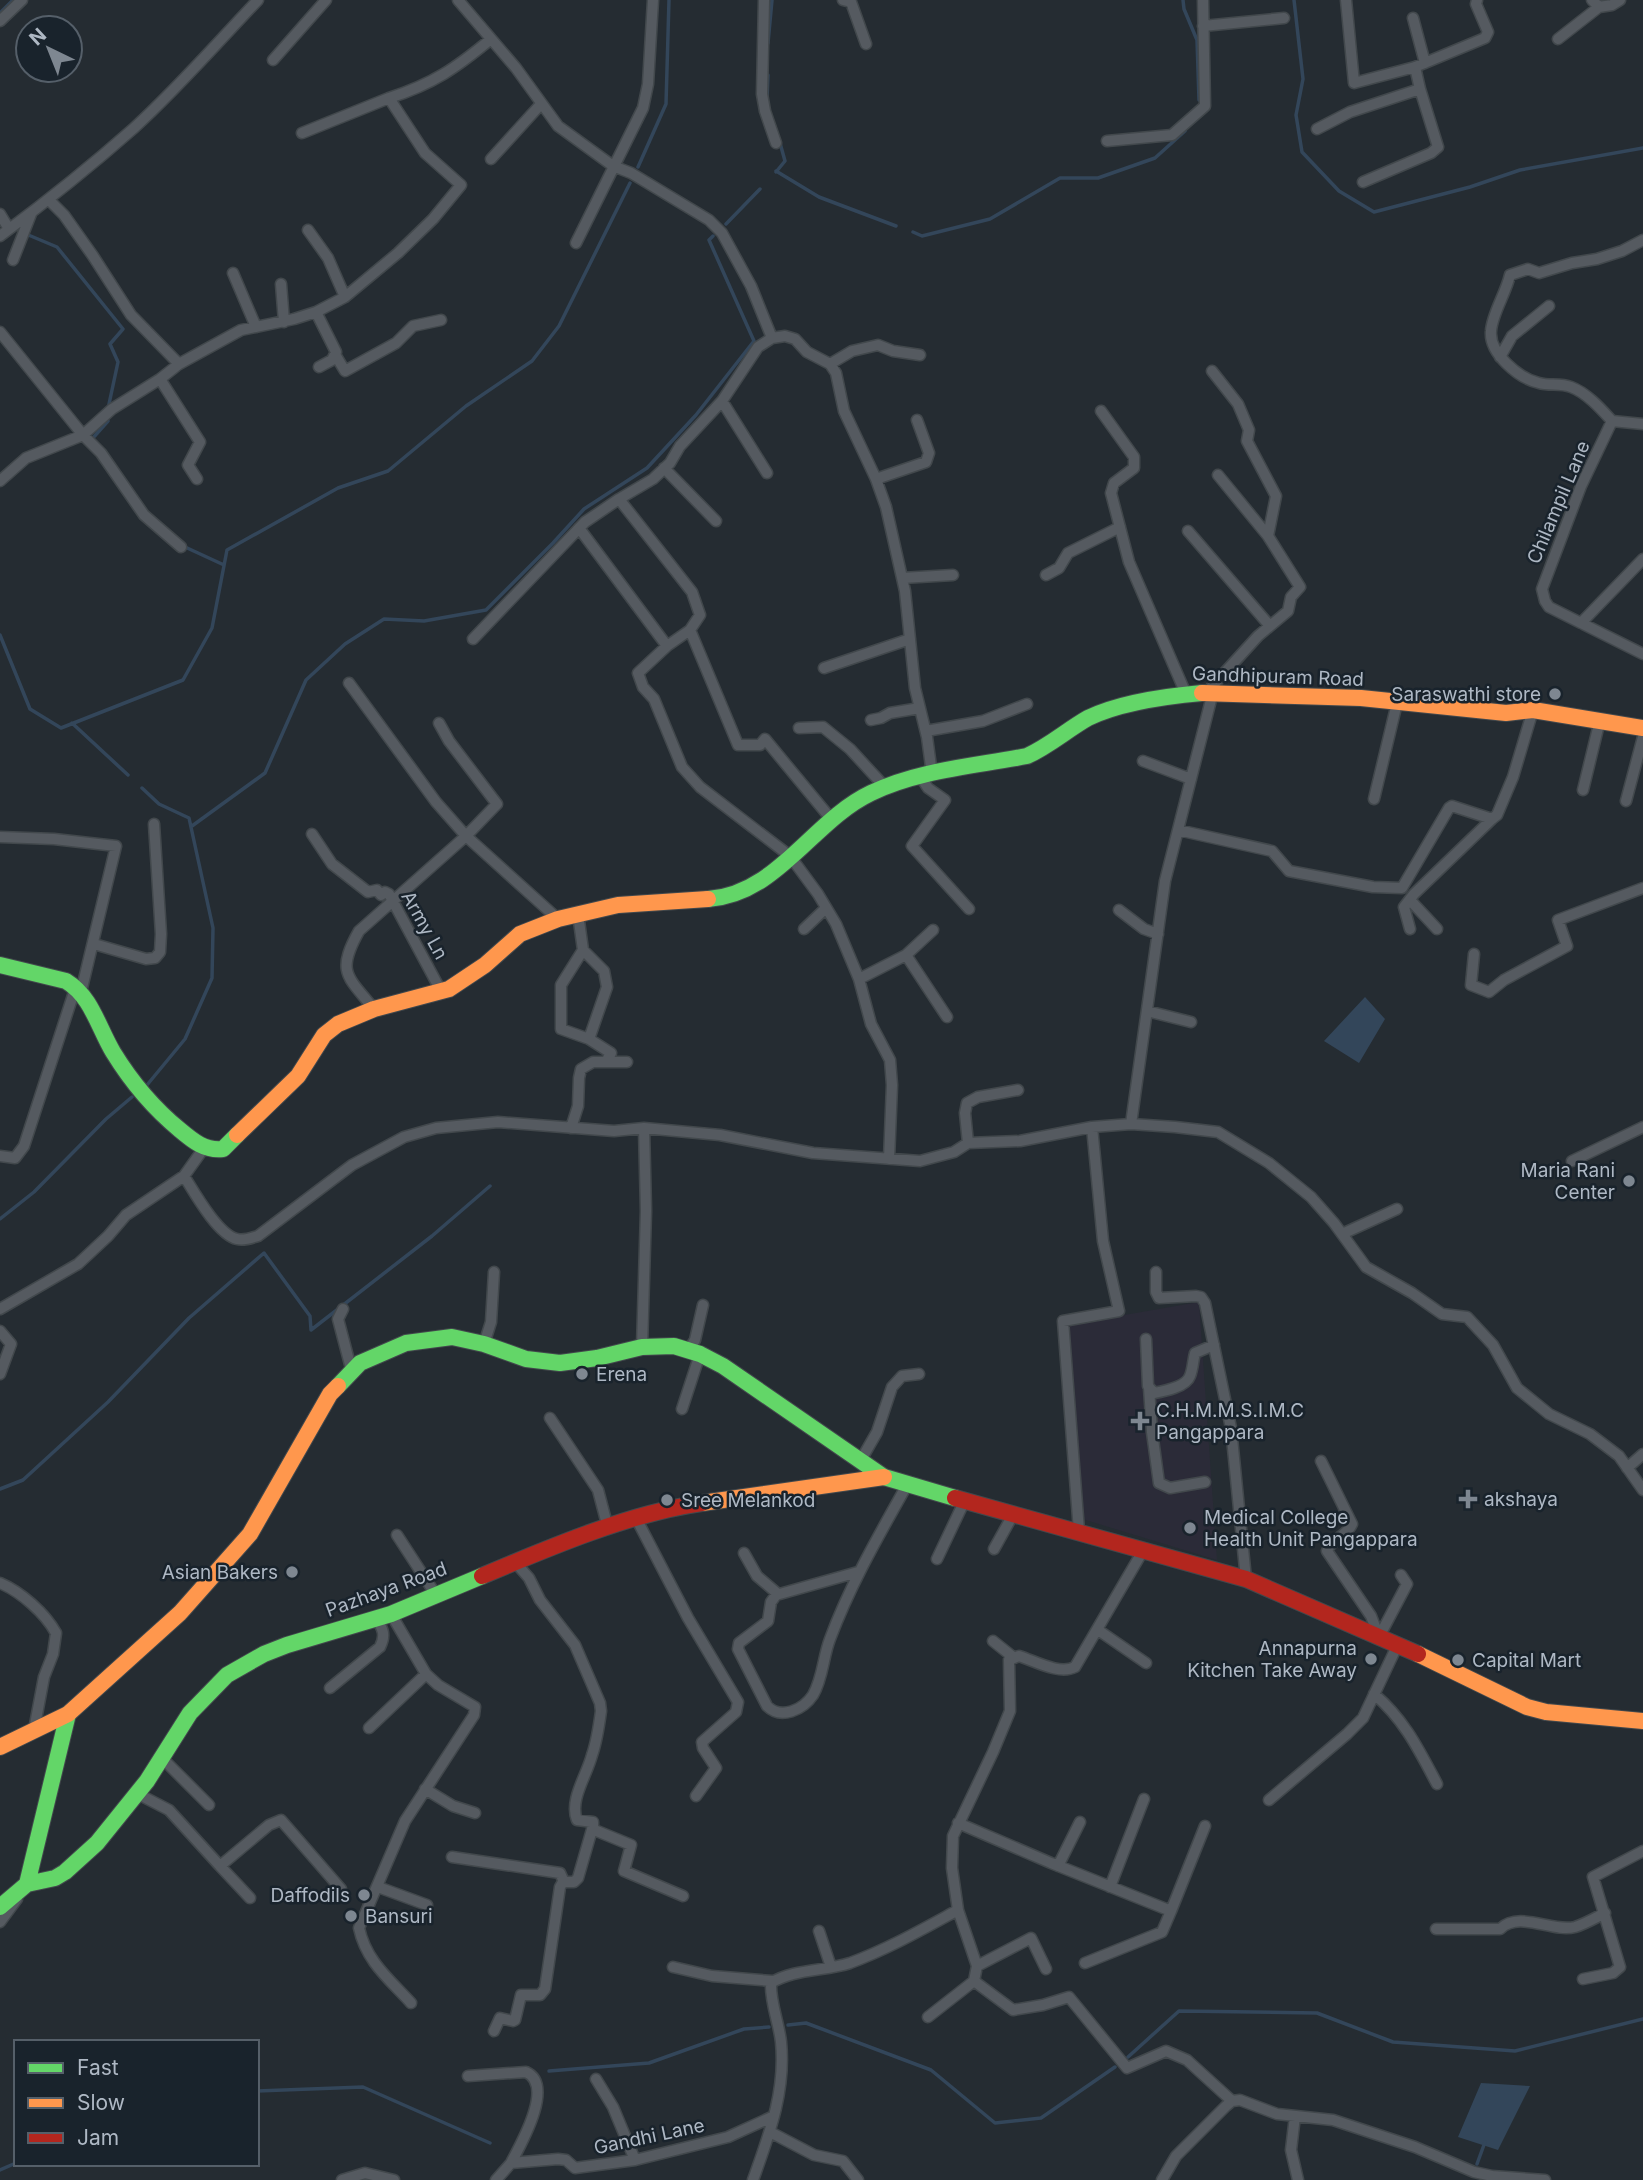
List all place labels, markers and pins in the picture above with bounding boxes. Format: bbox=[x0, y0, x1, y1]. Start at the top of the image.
place label: Saraswathi store bbox=[1391, 683, 1541, 706]
marker: Saraswathi store bbox=[1547, 686, 1563, 702]
place label: Maria Rani Center bbox=[1520, 1159, 1615, 1204]
marker: Maria Rani Center bbox=[1621, 1173, 1637, 1189]
place label: Erena bbox=[596, 1363, 647, 1386]
marker: Erena bbox=[574, 1366, 590, 1382]
place label: C.H.M.M.S.I.M.C Pangappara bbox=[1156, 1399, 1304, 1444]
marker: C.H.M.M.S.I.M.C Pangappara bbox=[1130, 1411, 1150, 1431]
place label: akshaya bbox=[1484, 1488, 1558, 1511]
place label: Sree Melankod bbox=[681, 1489, 815, 1512]
marker: akshaya bbox=[1458, 1489, 1478, 1509]
marker: Sree Melankod bbox=[659, 1492, 675, 1508]
place label: Medical College Health Unit Pangappara bbox=[1204, 1506, 1418, 1551]
marker: Medical College Health Unit Pangappara bbox=[1182, 1520, 1198, 1536]
place label: Asian Bakers bbox=[162, 1561, 278, 1584]
marker: Asian Bakers bbox=[284, 1564, 300, 1580]
place label: Annapurna Kitchen Take Away bbox=[1187, 1637, 1357, 1682]
place label: Capital Mart bbox=[1472, 1649, 1581, 1672]
marker: Annapurna Kitchen Take Away bbox=[1363, 1651, 1379, 1667]
marker: Capital Mart bbox=[1450, 1652, 1466, 1668]
place label: Daffodils bbox=[271, 1884, 350, 1907]
marker: Daffodils bbox=[356, 1887, 372, 1903]
place label: Bansuri bbox=[365, 1905, 433, 1928]
marker: Bansuri bbox=[343, 1908, 359, 1924]

